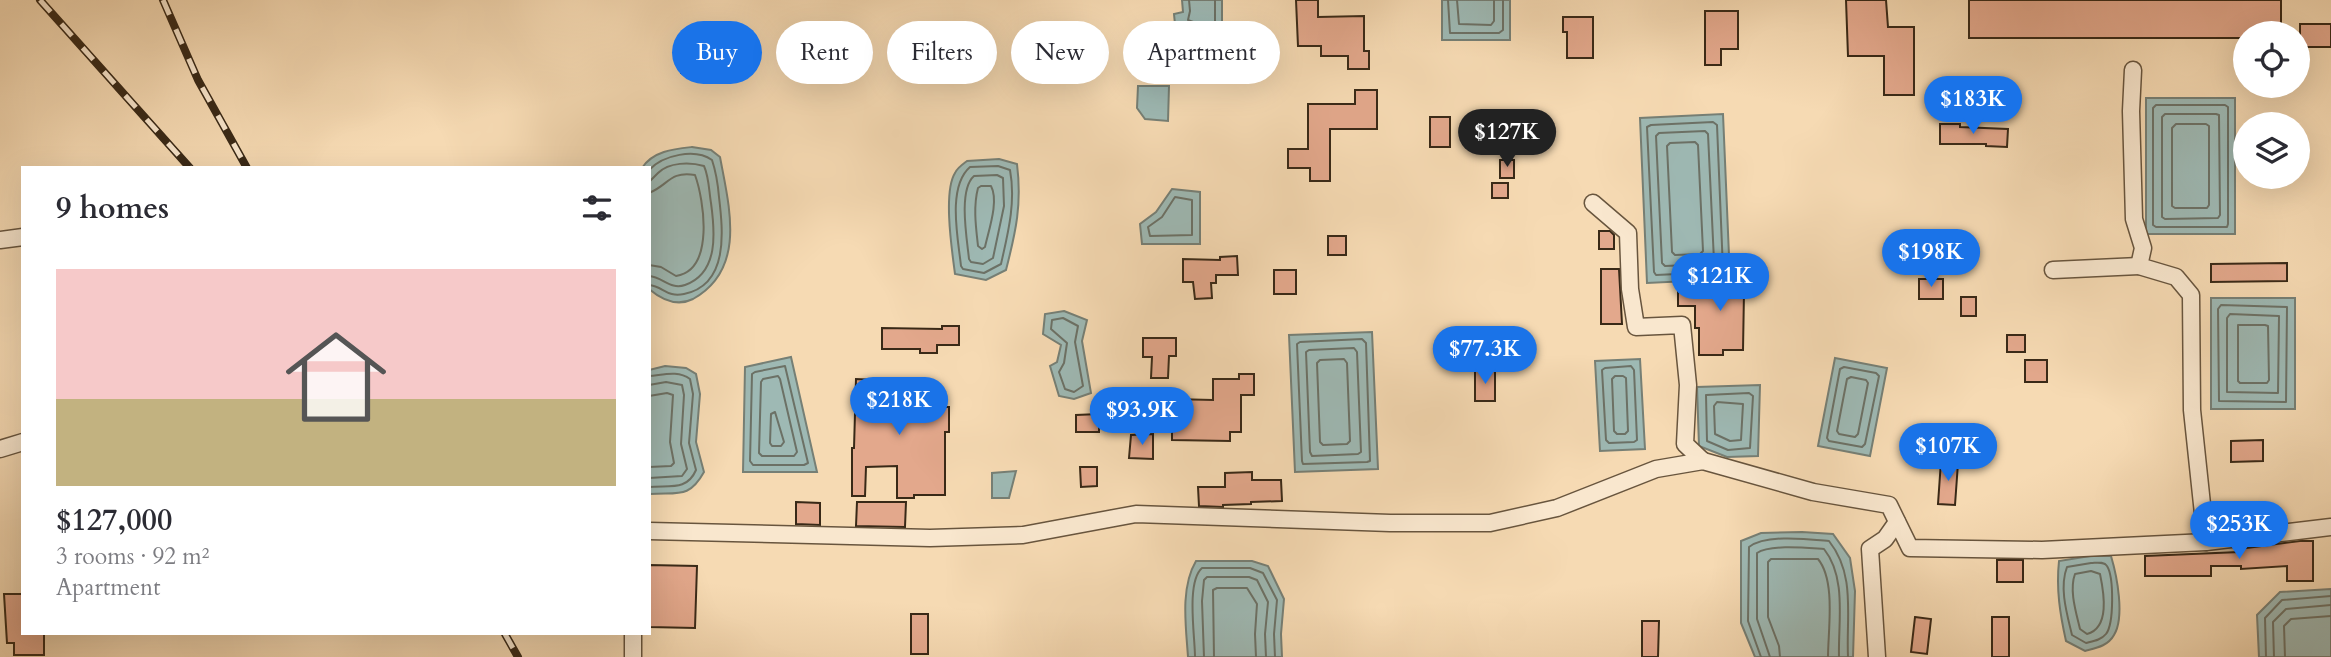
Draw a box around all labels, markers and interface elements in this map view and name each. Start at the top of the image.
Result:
chip: Buy [672,21,762,84]
chip: Rent [776,21,873,84]
chip: Filters [887,21,997,84]
chip: New [1011,21,1109,84]
chip: Apartment [1123,21,1280,84]
map controls [2233,21,2310,189]
button: locate [2233,21,2310,98]
pin: $183K [1924,76,2022,136]
text: $183K [1940,83,2006,114]
pin: $127K [1458,110,1556,169]
button: layers [2233,112,2310,189]
text: $127K [1474,116,1540,147]
text: 9 homes [56,188,169,229]
icon: filters [578,189,616,227]
pin: $198K [1882,230,1980,289]
text: $198K [1898,236,1964,267]
pin: $121K [1671,254,1769,313]
text: $121K [1687,260,1753,291]
icon: home [273,314,399,440]
pin: $77.3K [1428,326,1542,386]
text: $77.3K [1449,333,1521,364]
pin: $218K [850,378,948,437]
text: $218K [866,384,932,415]
pin: $93.9K [1085,388,1199,447]
text: $93.9K [1106,394,1178,425]
pin: $107K [1899,424,1997,483]
text: $107K [1915,430,1981,461]
text: $127,000 [56,500,172,541]
pin: $253K [2190,502,2288,561]
text: $253K [2206,508,2272,539]
text: 3 rooms · 92 m² [56,541,209,572]
text: Apartment [56,572,160,603]

